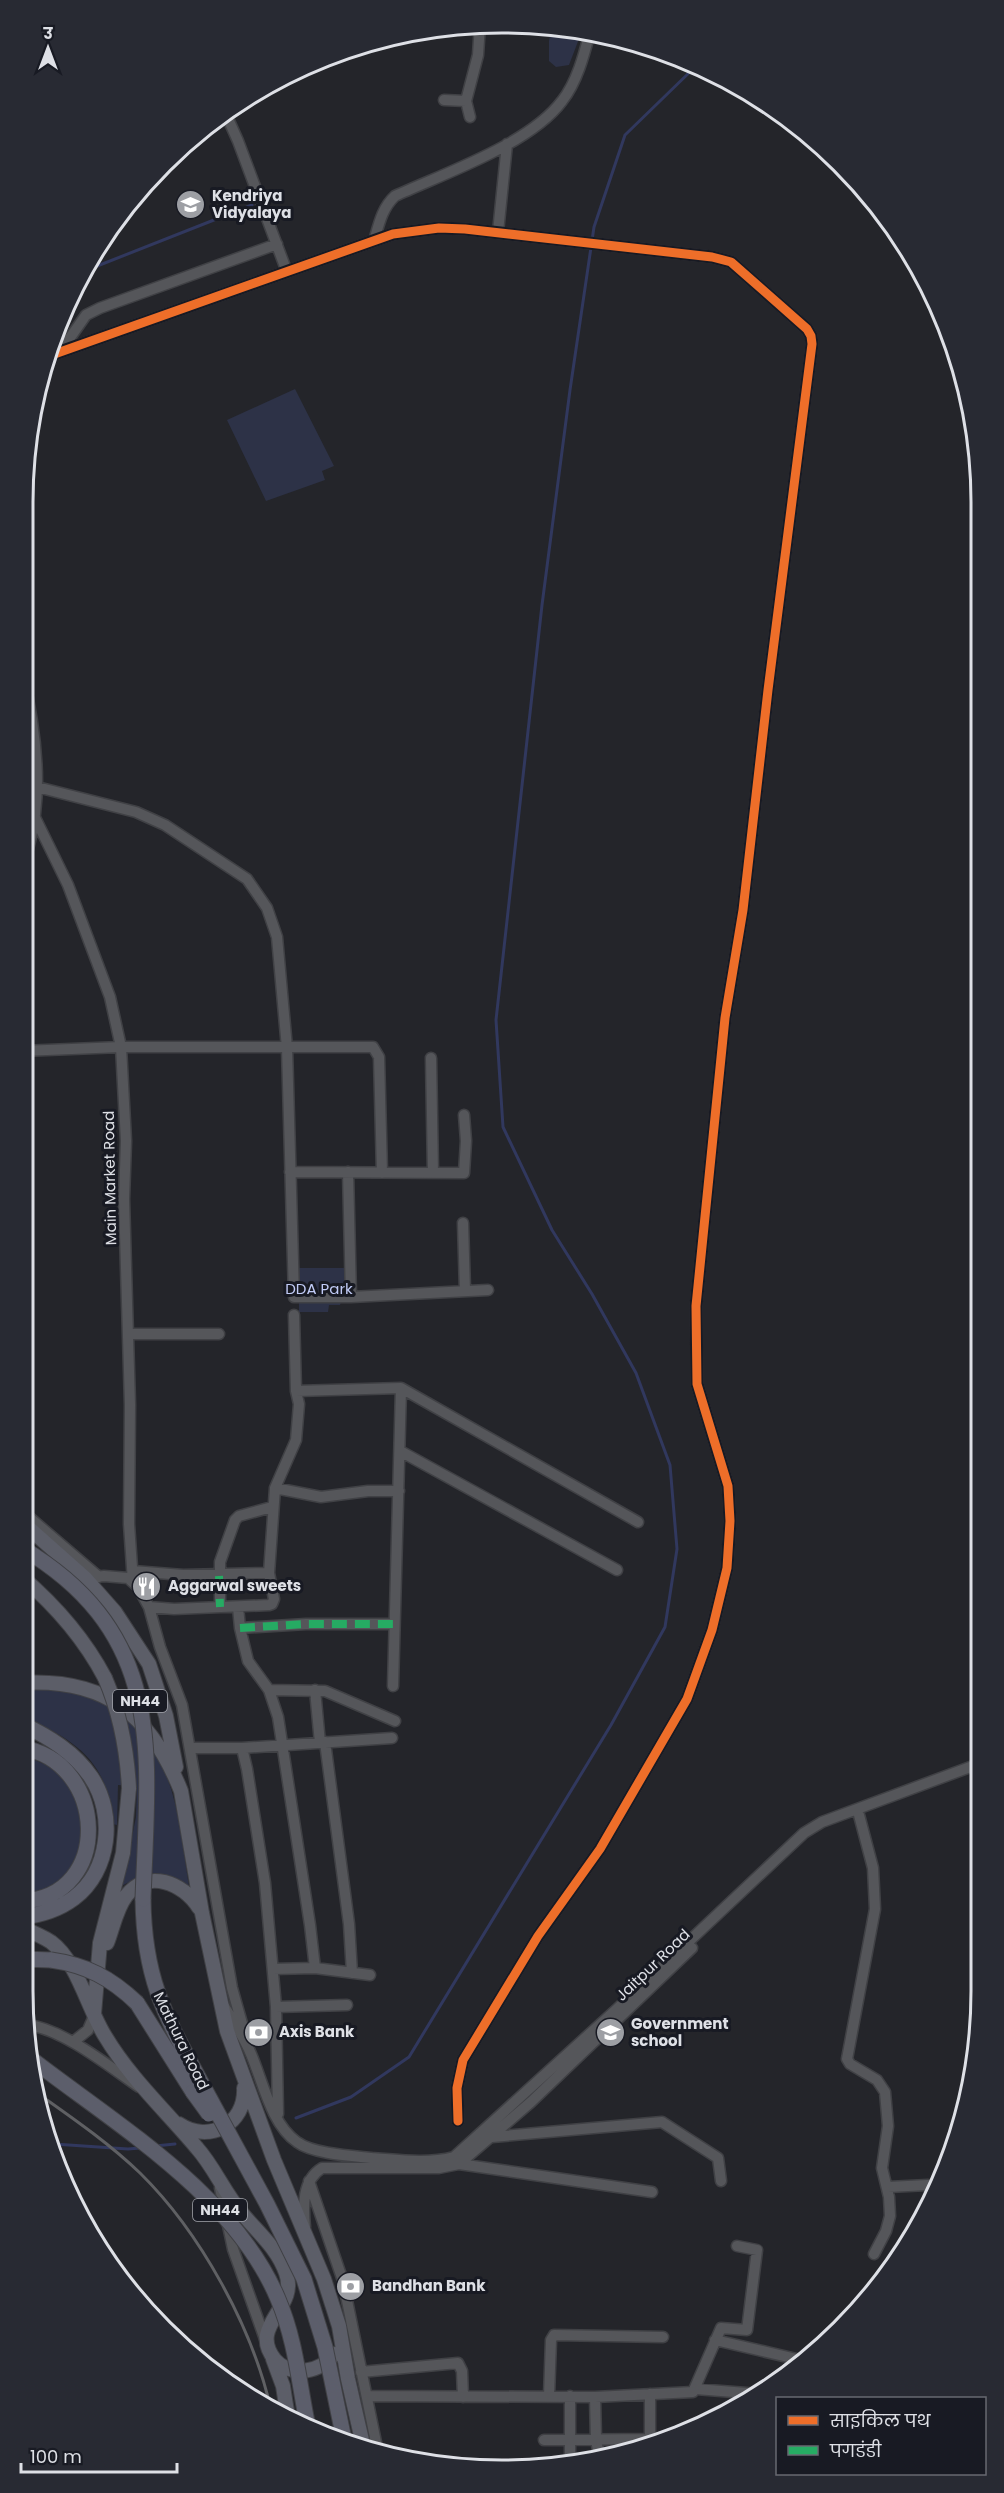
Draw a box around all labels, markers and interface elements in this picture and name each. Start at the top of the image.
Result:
north arrow [18,18,78,78]
text: उ [42,22,53,45]
place label: Kendriya Vidyalaya [212,185,292,223]
school or university icon: Kendriya Vidyalaya [175,189,207,221]
street label: Main Market Road [98,1111,121,1245]
park label: DDA Park [285,1278,353,1299]
restaurant icon: Aggarwal sweets [131,1570,163,1602]
place label: Aggarwal sweets [168,1575,301,1596]
road number: NH44 [113,1690,167,1712]
street label: Jaitpur Road [611,1924,694,2005]
street label: Mathura Road [149,1988,214,2093]
place label: Government school [631,2013,728,2051]
bank icon: Axis Bank [242,2016,274,2048]
school or university icon: Government school [594,2017,626,2049]
place label: Axis Bank [279,2021,355,2042]
road number: NH44 [193,2199,247,2221]
bank icon: Bandhan Bank [335,2270,367,2302]
place label: Bandhan Bank [372,2275,486,2296]
legend [776,2397,986,2475]
text: साइकिल पथ [829,2408,932,2433]
scale bar [21,2436,177,2474]
text: पगडंडी [829,2438,882,2463]
text: 100 m [30,2444,82,2469]

